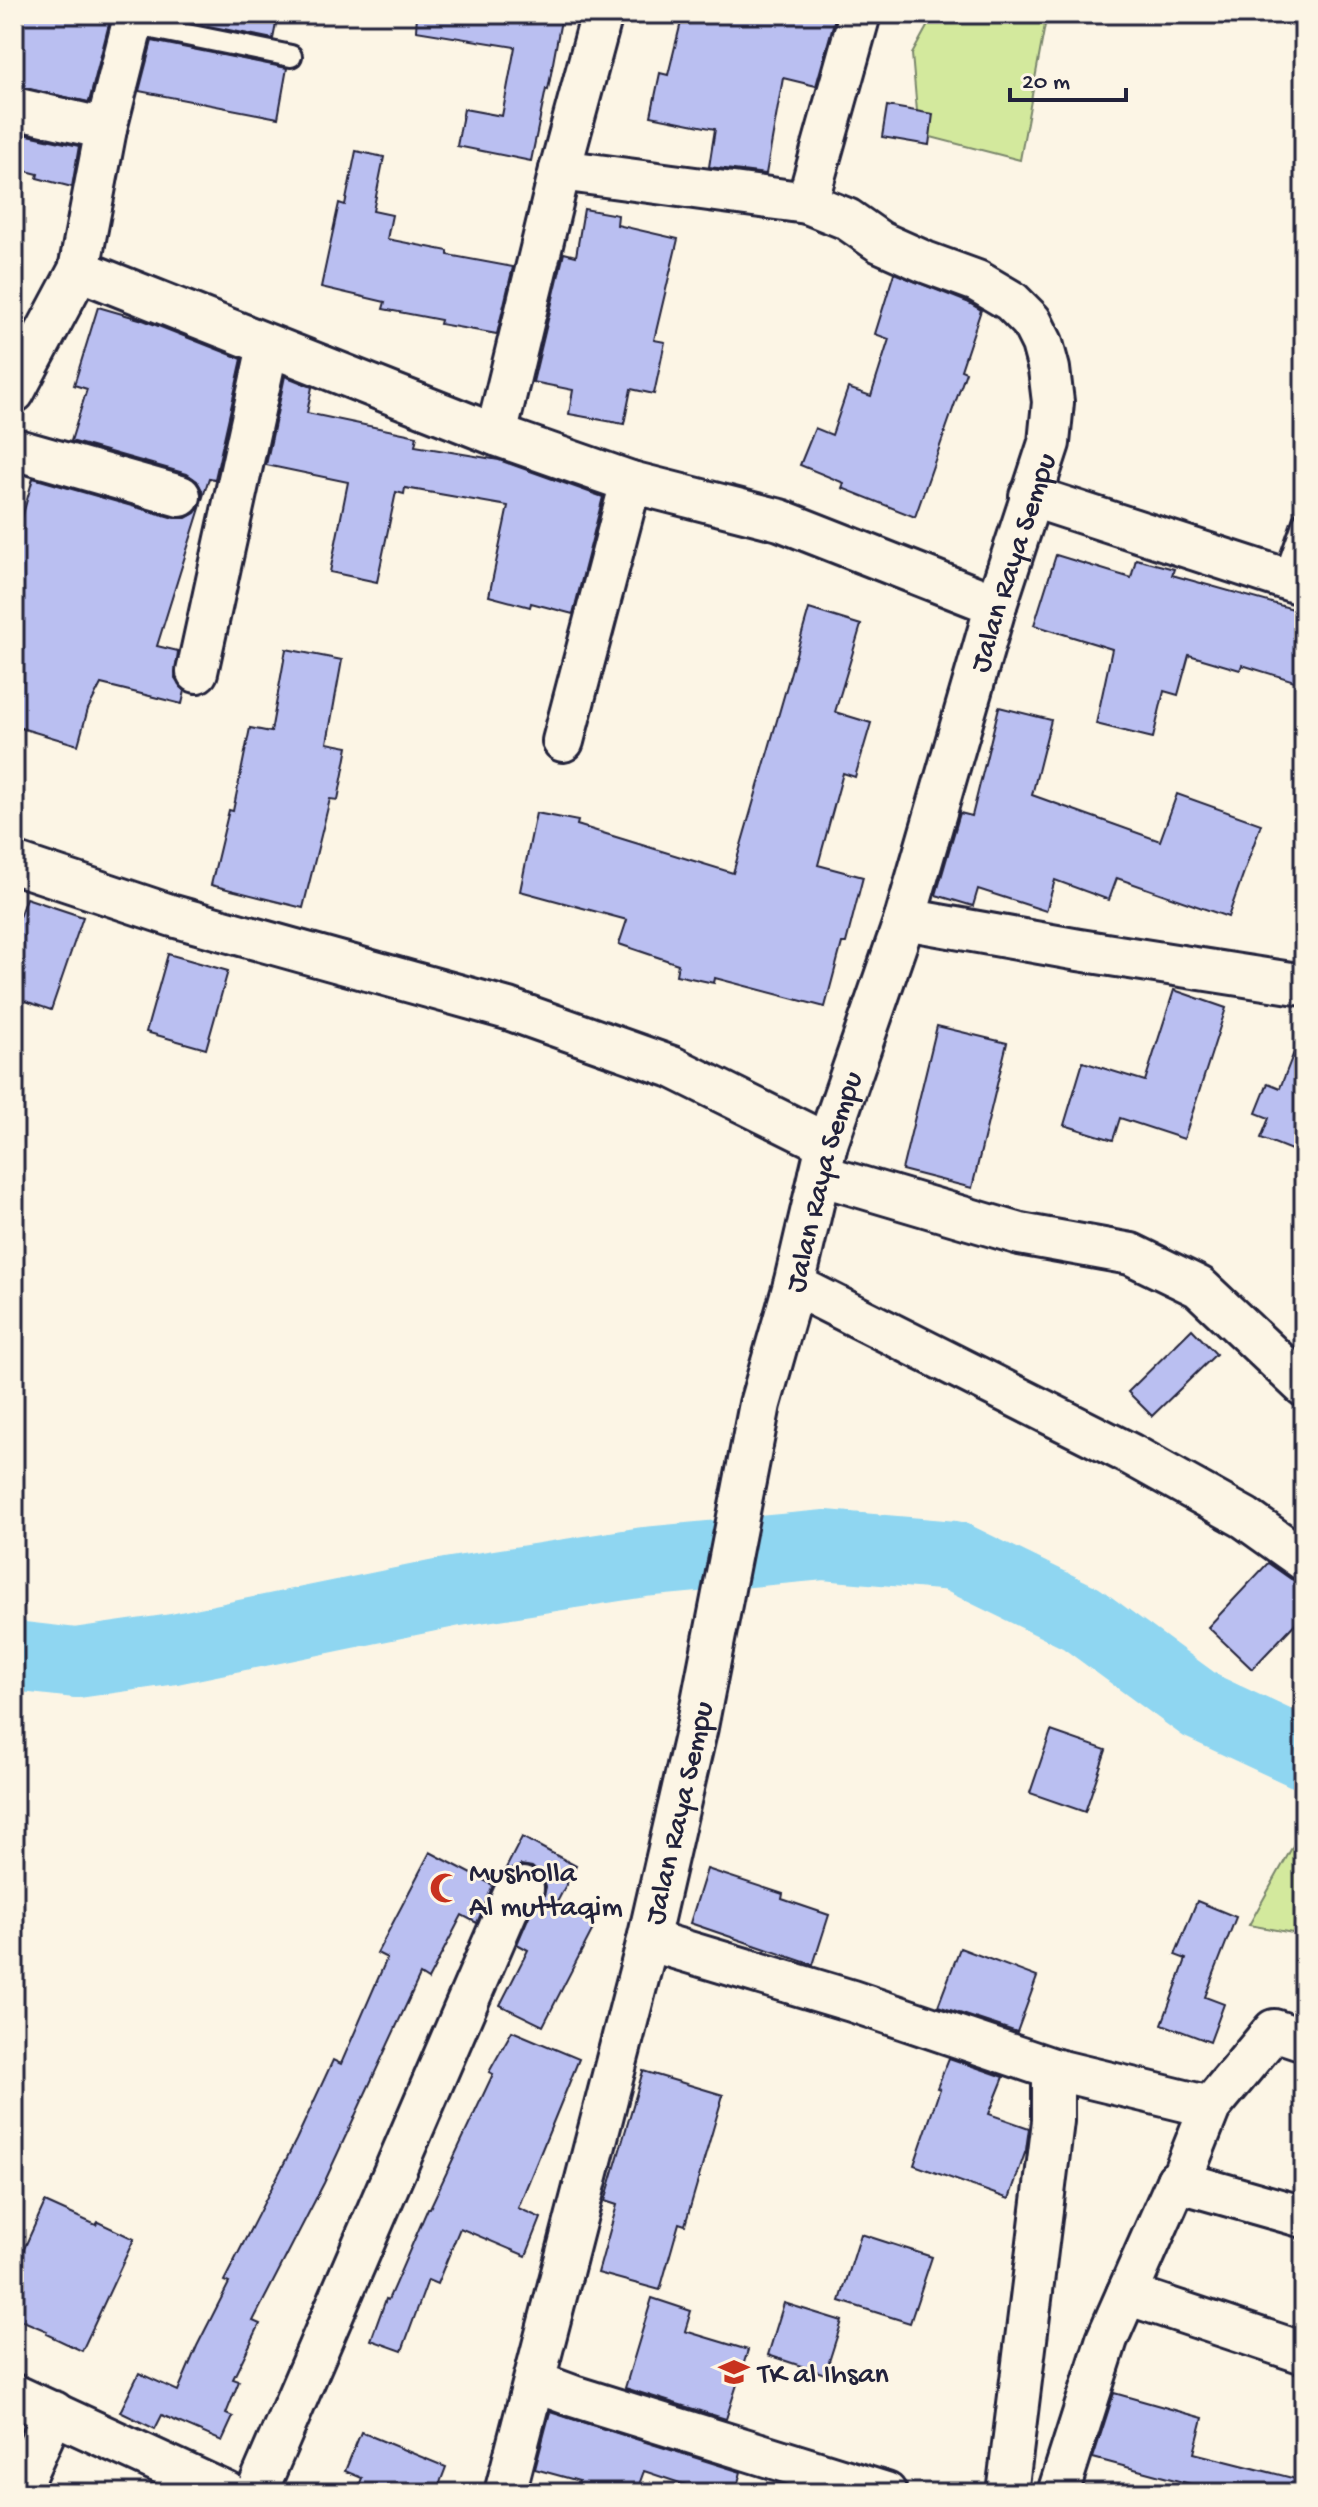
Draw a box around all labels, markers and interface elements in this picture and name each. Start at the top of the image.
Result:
scale bar [1010,52,1126,102]
text: 20 m [1022,69,1070,98]
street label: Jalan Raya Sempu [965,449,1066,677]
street label: Jalan Raya Sempu [780,1068,873,1296]
street label: Jalan Raya Sempu [639,1699,724,1928]
place label: Musholla Al muttaqim [469,1858,623,1927]
mosque icon: Musholla Al muttaqim [428,1871,462,1905]
school or university icon: TK al Ihsan [717,2355,751,2389]
place label: TK al Ihsan [756,2359,889,2394]

